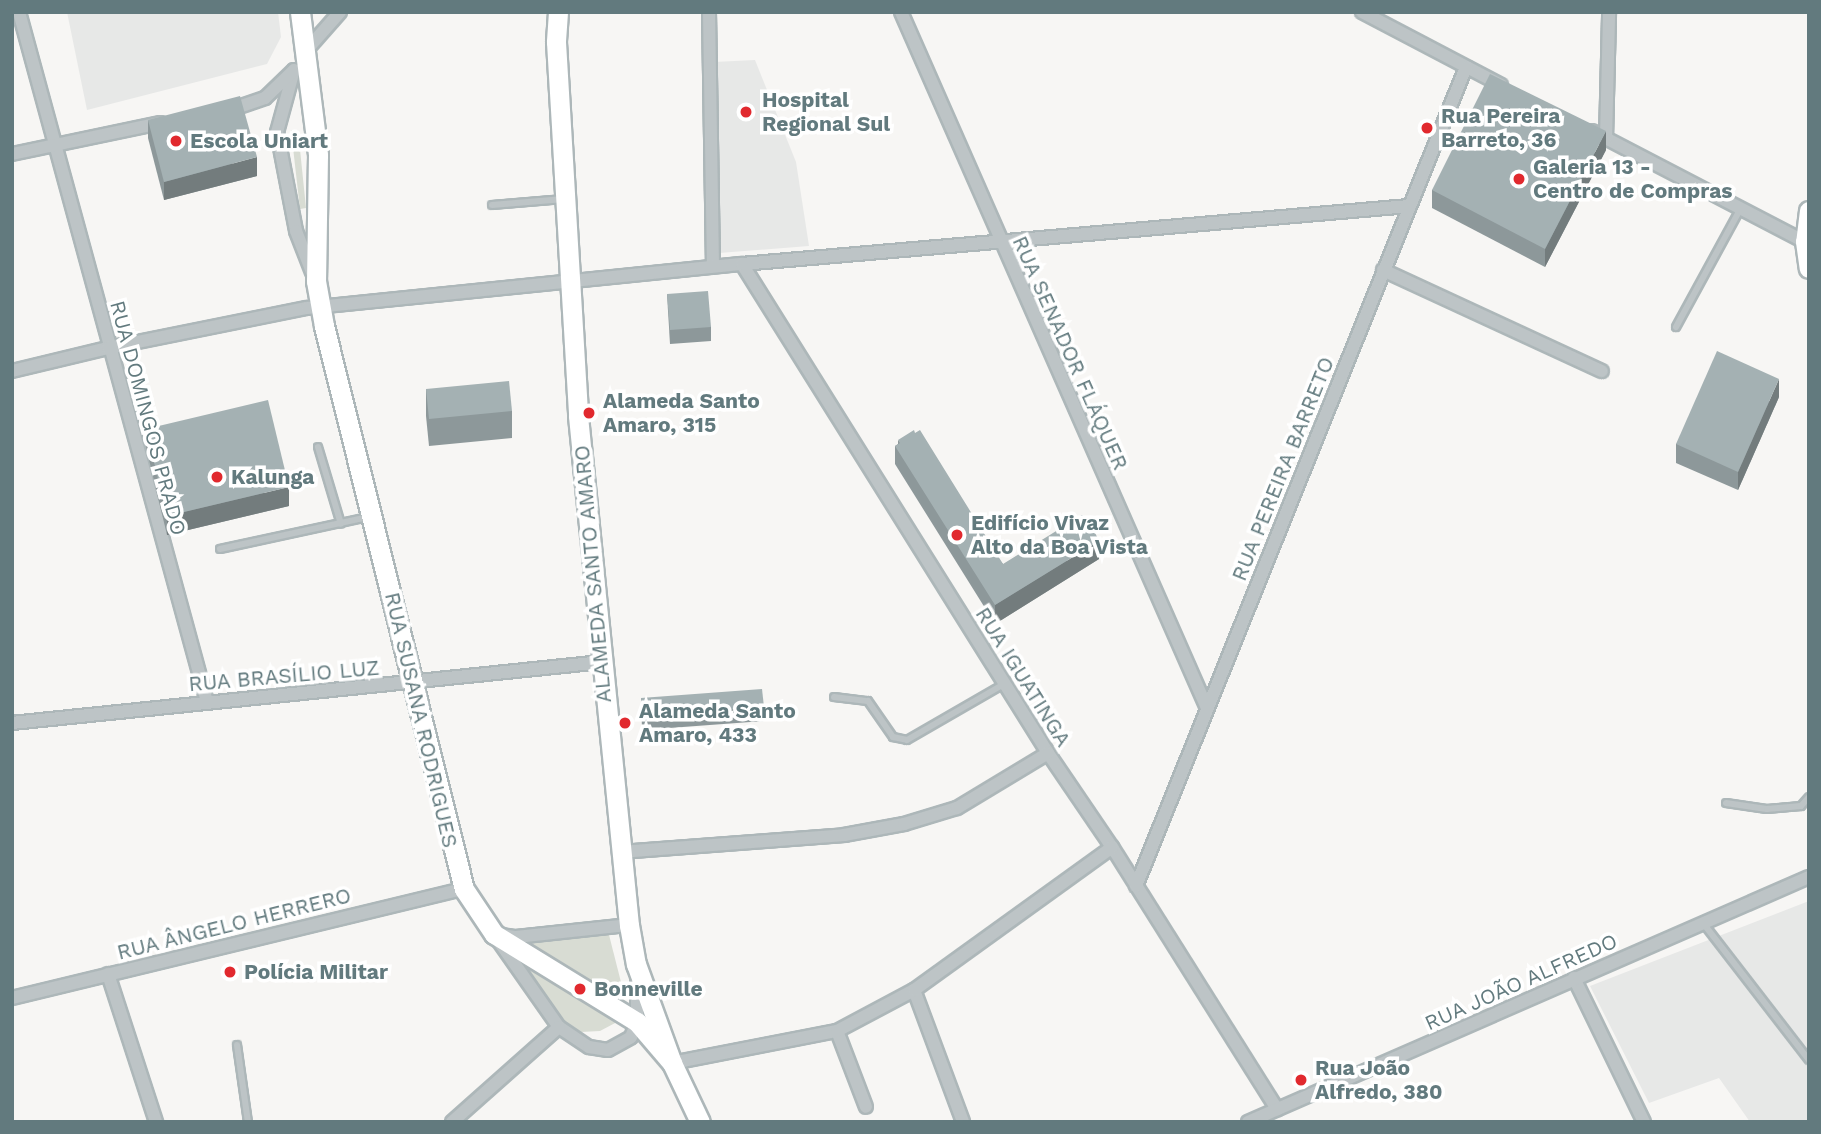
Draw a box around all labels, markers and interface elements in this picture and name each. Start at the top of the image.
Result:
place label: Hospital Regional Sul [762,87,890,137]
marker: Hospital Regional Sul [736,102,756,122]
place label: Rua Pereira Barreto, 36 [1441,103,1561,153]
marker: Rua Pereira Barreto, 36 [1419,120,1435,136]
place label: Escola Uniart [190,128,328,154]
marker: Escola Uniart [168,133,184,149]
place label: Galeria 13 - Centro de Compras [1533,154,1732,204]
marker: Galeria 13 - Centro de Compras [1511,171,1527,187]
street label: RUA SENADOR FLÁQUER [1007,232,1133,474]
street label: RUA DOMINGOS PRADO [104,297,192,539]
street label: RUA PEREIRA BARRETO [1226,353,1340,585]
place label: Alameda Santo Amaro, 315 [603,388,760,438]
marker: Alameda Santo Amaro, 315 [581,405,597,421]
street label: ALAMEDA SANTO AMARO [569,443,617,705]
place label: Kalunga [231,464,314,490]
marker: Kalunga [209,469,225,485]
place label: Edifício Vivaz Alto da Boa Vista [971,510,1149,560]
marker: Edifício Vivaz Alto da Boa Vista [949,527,965,543]
street label: RUA SUSANA RODRIGUES [379,589,463,851]
street label: RUA IGUATINGA [970,602,1076,752]
street label: RUA BRASÍLIO LUZ [187,655,381,697]
place label: Alameda Santo Amaro, 433 [639,698,796,748]
marker: Alameda Santo Amaro, 433 [617,715,633,731]
street label: RUA ÂNGELO HERRERO [114,883,354,965]
street label: RUA JOÃO ALFREDO [1420,928,1622,1036]
place label: Polícia Militar [244,959,388,985]
marker: Polícia Militar [222,964,238,980]
place label: Bonneville [594,976,703,1002]
marker: Bonneville [572,981,588,997]
place label: Rua João Alfredo, 380 [1315,1055,1443,1105]
marker: Rua João Alfredo, 380 [1293,1072,1309,1088]

